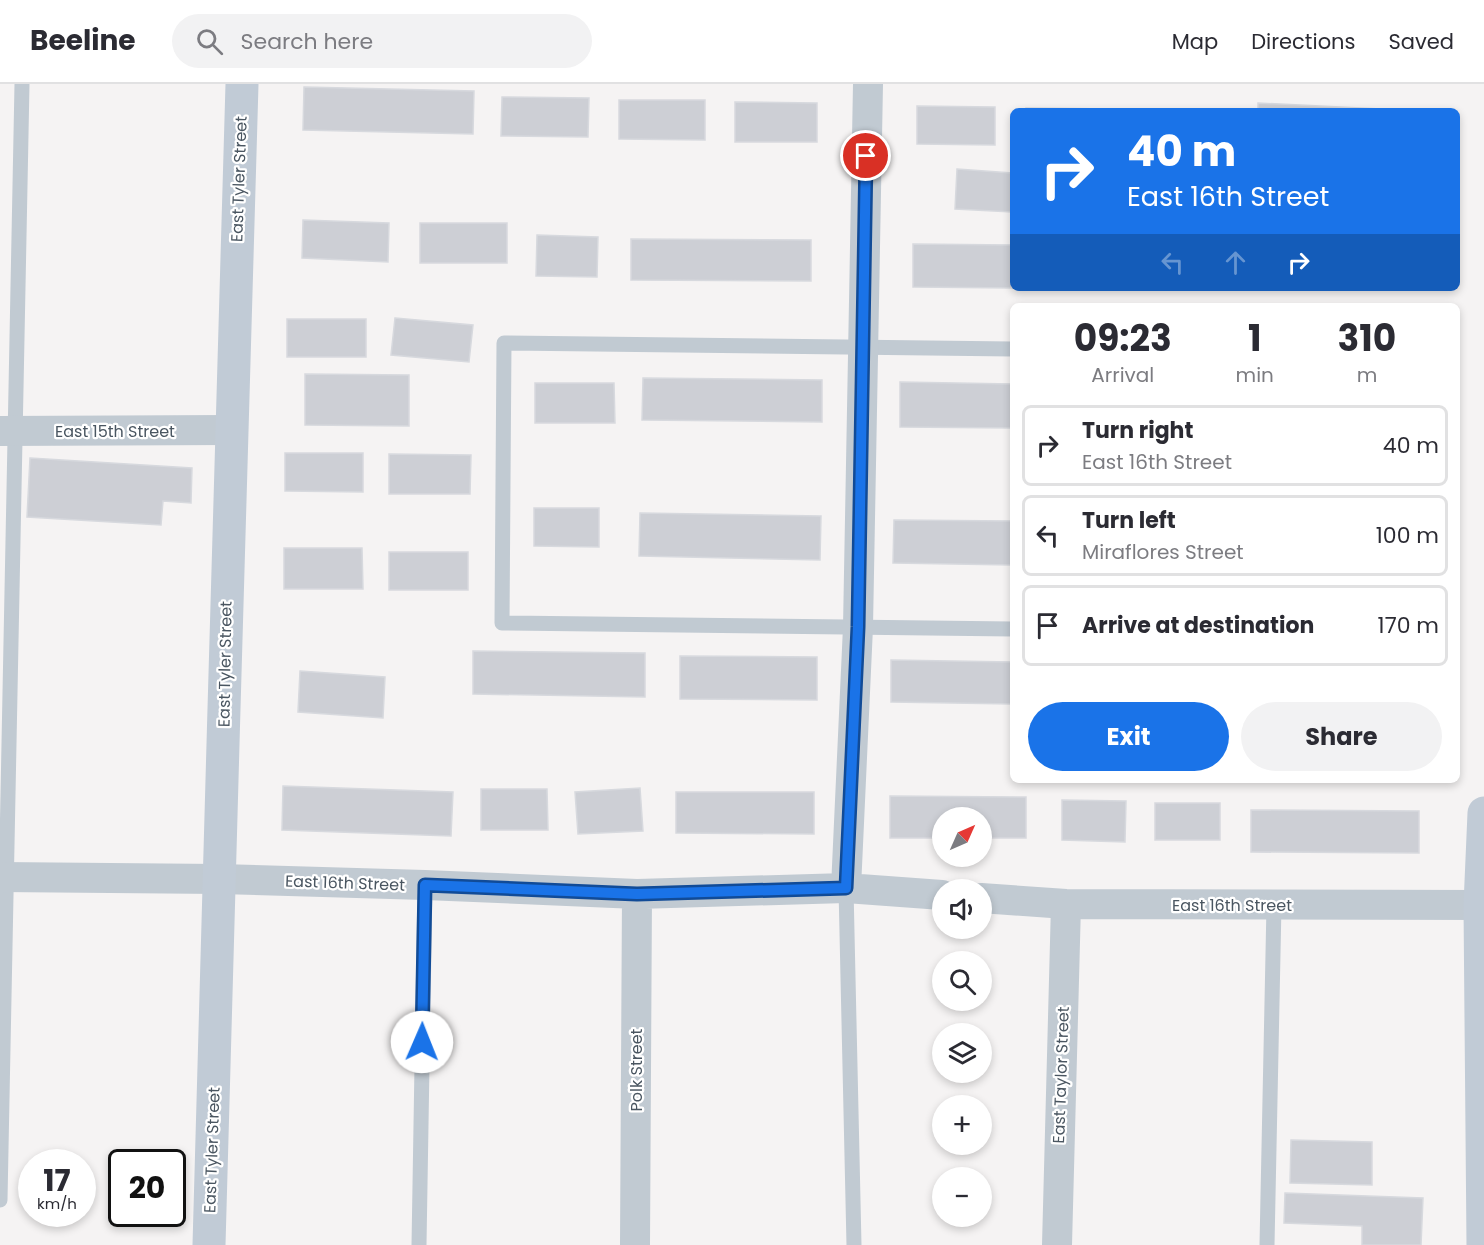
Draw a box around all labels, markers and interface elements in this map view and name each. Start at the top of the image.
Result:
search box [172,14,592,68]
text: Beeline [30,21,136,60]
icon: search [193,25,226,58]
text: Search here [241,26,373,57]
text: Map [1172,27,1218,56]
text: Directions [1251,27,1355,56]
text: Saved [1388,27,1454,56]
street label: East Tyler Street [225,115,253,242]
text: 40 m [1127,122,1236,181]
pin [840,130,891,181]
icon: right [1028,132,1106,210]
icon: arrive [849,139,882,172]
text: East 16th Street [1127,178,1329,215]
icon: left [1156,246,1189,279]
icon: ahead [1219,246,1252,279]
icon: right [1282,246,1315,279]
text: 09:23 [1074,313,1172,364]
text: 1 [1248,313,1261,364]
text: 310 [1338,313,1396,364]
text: Arrival [1091,361,1154,389]
text: min [1236,361,1274,389]
text: m [1357,361,1377,389]
text: Turn right [1082,415,1193,446]
street label: East 15th Street [55,420,175,443]
icon: right [1031,429,1064,462]
text: 40 m [1383,430,1439,461]
text: East 16th Street [1082,448,1232,476]
text: Turn left [1082,505,1176,536]
icon: left [1031,519,1064,552]
text: 100 m [1376,520,1439,551]
text: Miraflores Street [1082,538,1244,566]
street label: East Tyler Street [212,601,238,727]
icon: arrive [1031,609,1064,642]
text: Arrive at destination [1082,610,1314,641]
text: 170 m [1378,610,1439,641]
button: Exit [1028,702,1229,771]
button: Share [1241,702,1442,771]
north arrow [932,807,992,867]
map controls [932,807,992,1227]
street label: East 16th Street [285,869,406,897]
button: sound [932,879,992,939]
street label: East 16th Street [1172,894,1292,917]
button: search [932,951,992,1011]
street label: East Taylor Street [1047,1006,1075,1144]
position arrow [390,1010,454,1074]
button: layers [932,1023,992,1083]
street label: Polk Street [625,1028,648,1111]
street label: East Tyler Street [198,1086,226,1213]
button: + [932,1095,992,1155]
speed limit sign: 20 [108,1149,186,1227]
text: 17 [43,1159,71,1202]
button: − [932,1167,992,1227]
text: km/h [37,1193,77,1214]

